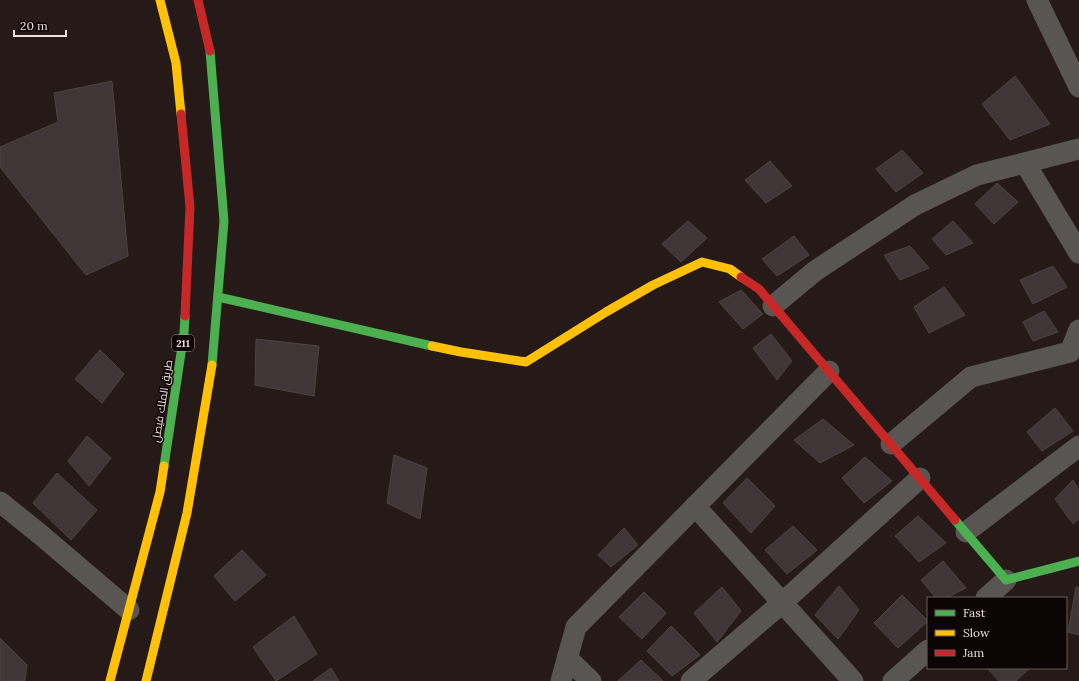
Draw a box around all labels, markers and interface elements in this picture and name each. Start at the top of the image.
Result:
scale bar [14,12,66,38]
text: 20 m [20,18,48,33]
road number: 211 [172,335,194,351]
street label: طريق الملك فيصل [149,359,175,443]
legend [927,597,1067,669]
text: Fast [963,605,986,620]
text: Slow [963,625,990,640]
text: Jam [962,645,984,660]

